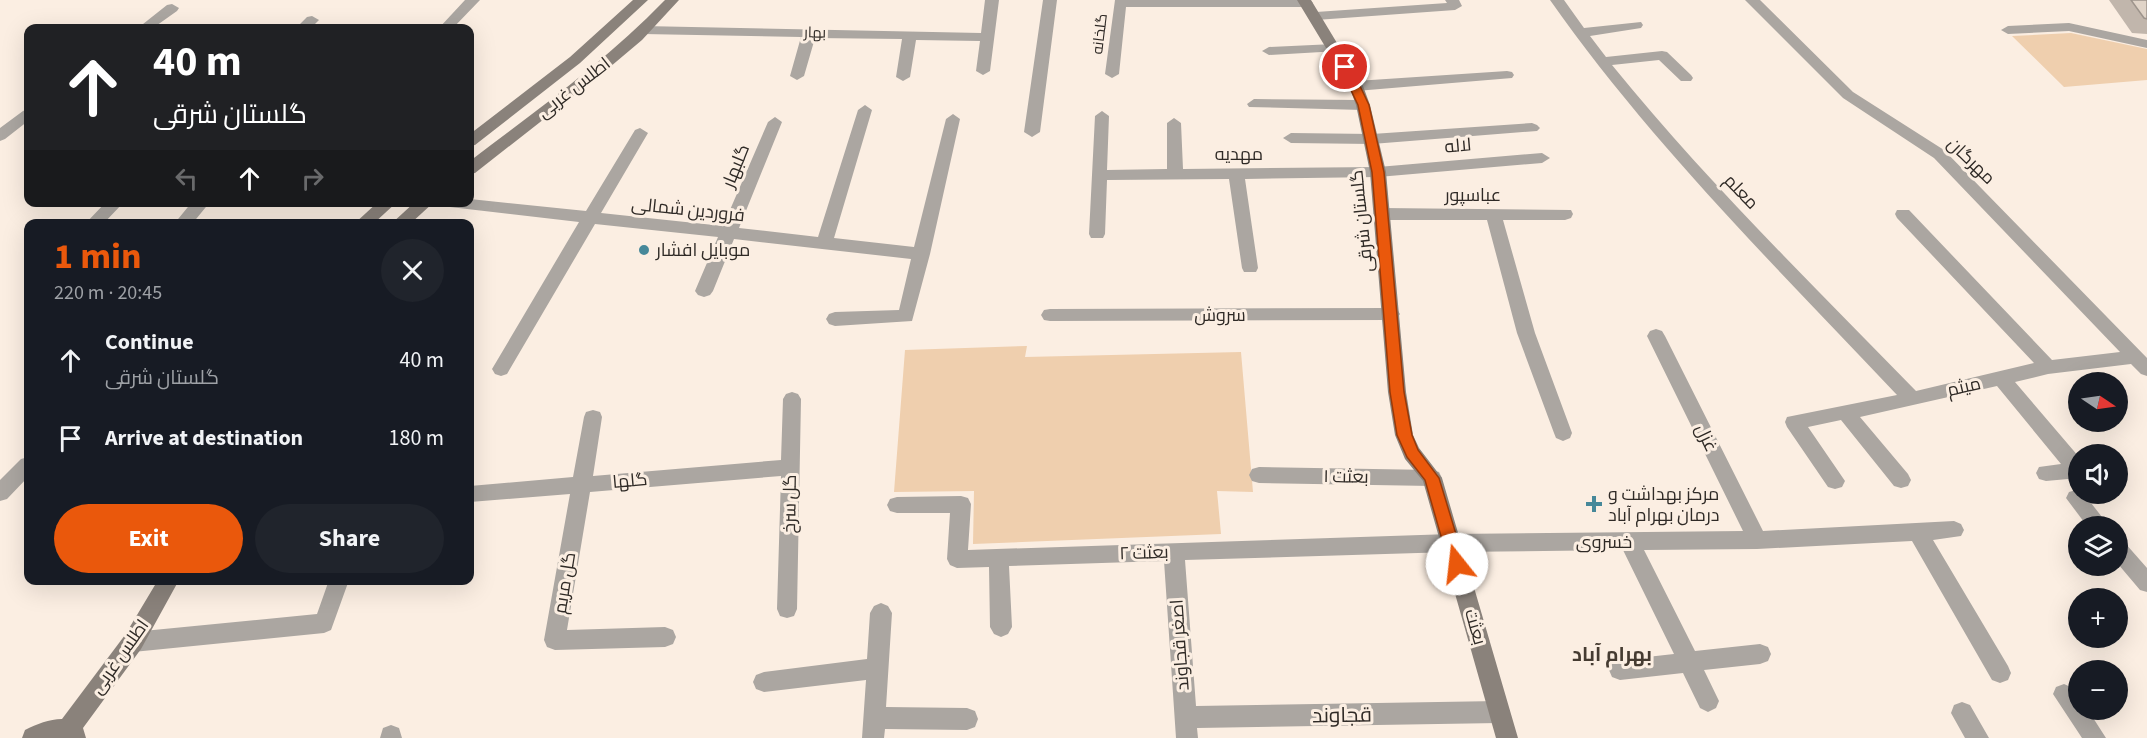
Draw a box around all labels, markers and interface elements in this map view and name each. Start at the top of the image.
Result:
street label: گلخانه [1087,12,1113,56]
street label: بهار [803,22,826,44]
text: 40 m [153,32,242,92]
pin [1319,41,1370,92]
icon: ahead [54,48,132,126]
icon: arrive [1328,50,1361,83]
street label: اطلس غربی [532,52,616,124]
text: گلستان شرقی [153,95,307,134]
street label: لاله [1443,132,1473,160]
street label: مهرگان [1941,132,2001,190]
street label: گلبهار [716,140,756,192]
street label: مهدیه [1215,142,1263,167]
icon: left [170,162,203,195]
icon: ahead [233,162,266,195]
icon: right [296,162,329,195]
street label: گلستان شرقی [1344,169,1380,273]
street label: معلم [1718,169,1764,215]
street label: عباسپور [1444,183,1501,208]
street label: فروردین شمالی [630,192,746,228]
text: 1 min [54,231,142,282]
place label: موبایل افشار [655,238,750,263]
button: close [381,239,444,302]
marker: موبایل افشار [637,243,651,257]
text: 220 m · 20:45 [54,279,162,307]
street label: سروش [1194,303,1246,328]
text: Continue [105,326,194,358]
icon: ahead [54,344,87,377]
text: 40 m [399,344,444,376]
text: گلستان شرقی [105,364,219,392]
street label: میثم [1945,371,1983,403]
north arrow [2068,372,2128,432]
map controls [2068,372,2128,720]
street label: غزل [1689,420,1723,456]
icon: arrive [54,422,87,455]
text: Arrive at destination [105,422,303,454]
text: 180 m [389,422,444,454]
button: sound [2068,444,2128,504]
street label: بعثت ۱ [1323,464,1369,490]
street label: گلها [612,467,648,495]
street label: گل سرخ [777,474,803,534]
place label: مرکز بهداشت و درمان بهرام آباد [1608,482,1719,528]
marker: مرکز بهداشت و درمان بهرام آباد [1585,495,1603,513]
button: Exit [54,504,243,573]
button: Share [255,504,444,573]
button: layers [2068,516,2128,576]
street label: خسروی [1576,530,1632,555]
position arrow [1425,532,1489,596]
street label: بعثت ۲ [1119,540,1169,566]
street label: گل مریم [548,550,582,616]
button: + [2068,588,2128,648]
street label: اصغر قجاوند [1164,599,1196,691]
street label: بعثت [1458,606,1492,648]
street label: اطلس غربی [85,614,155,700]
district label: بهرام آباد [1572,641,1652,669]
button: − [2068,660,2128,720]
street label: قجاوند [1312,699,1372,731]

